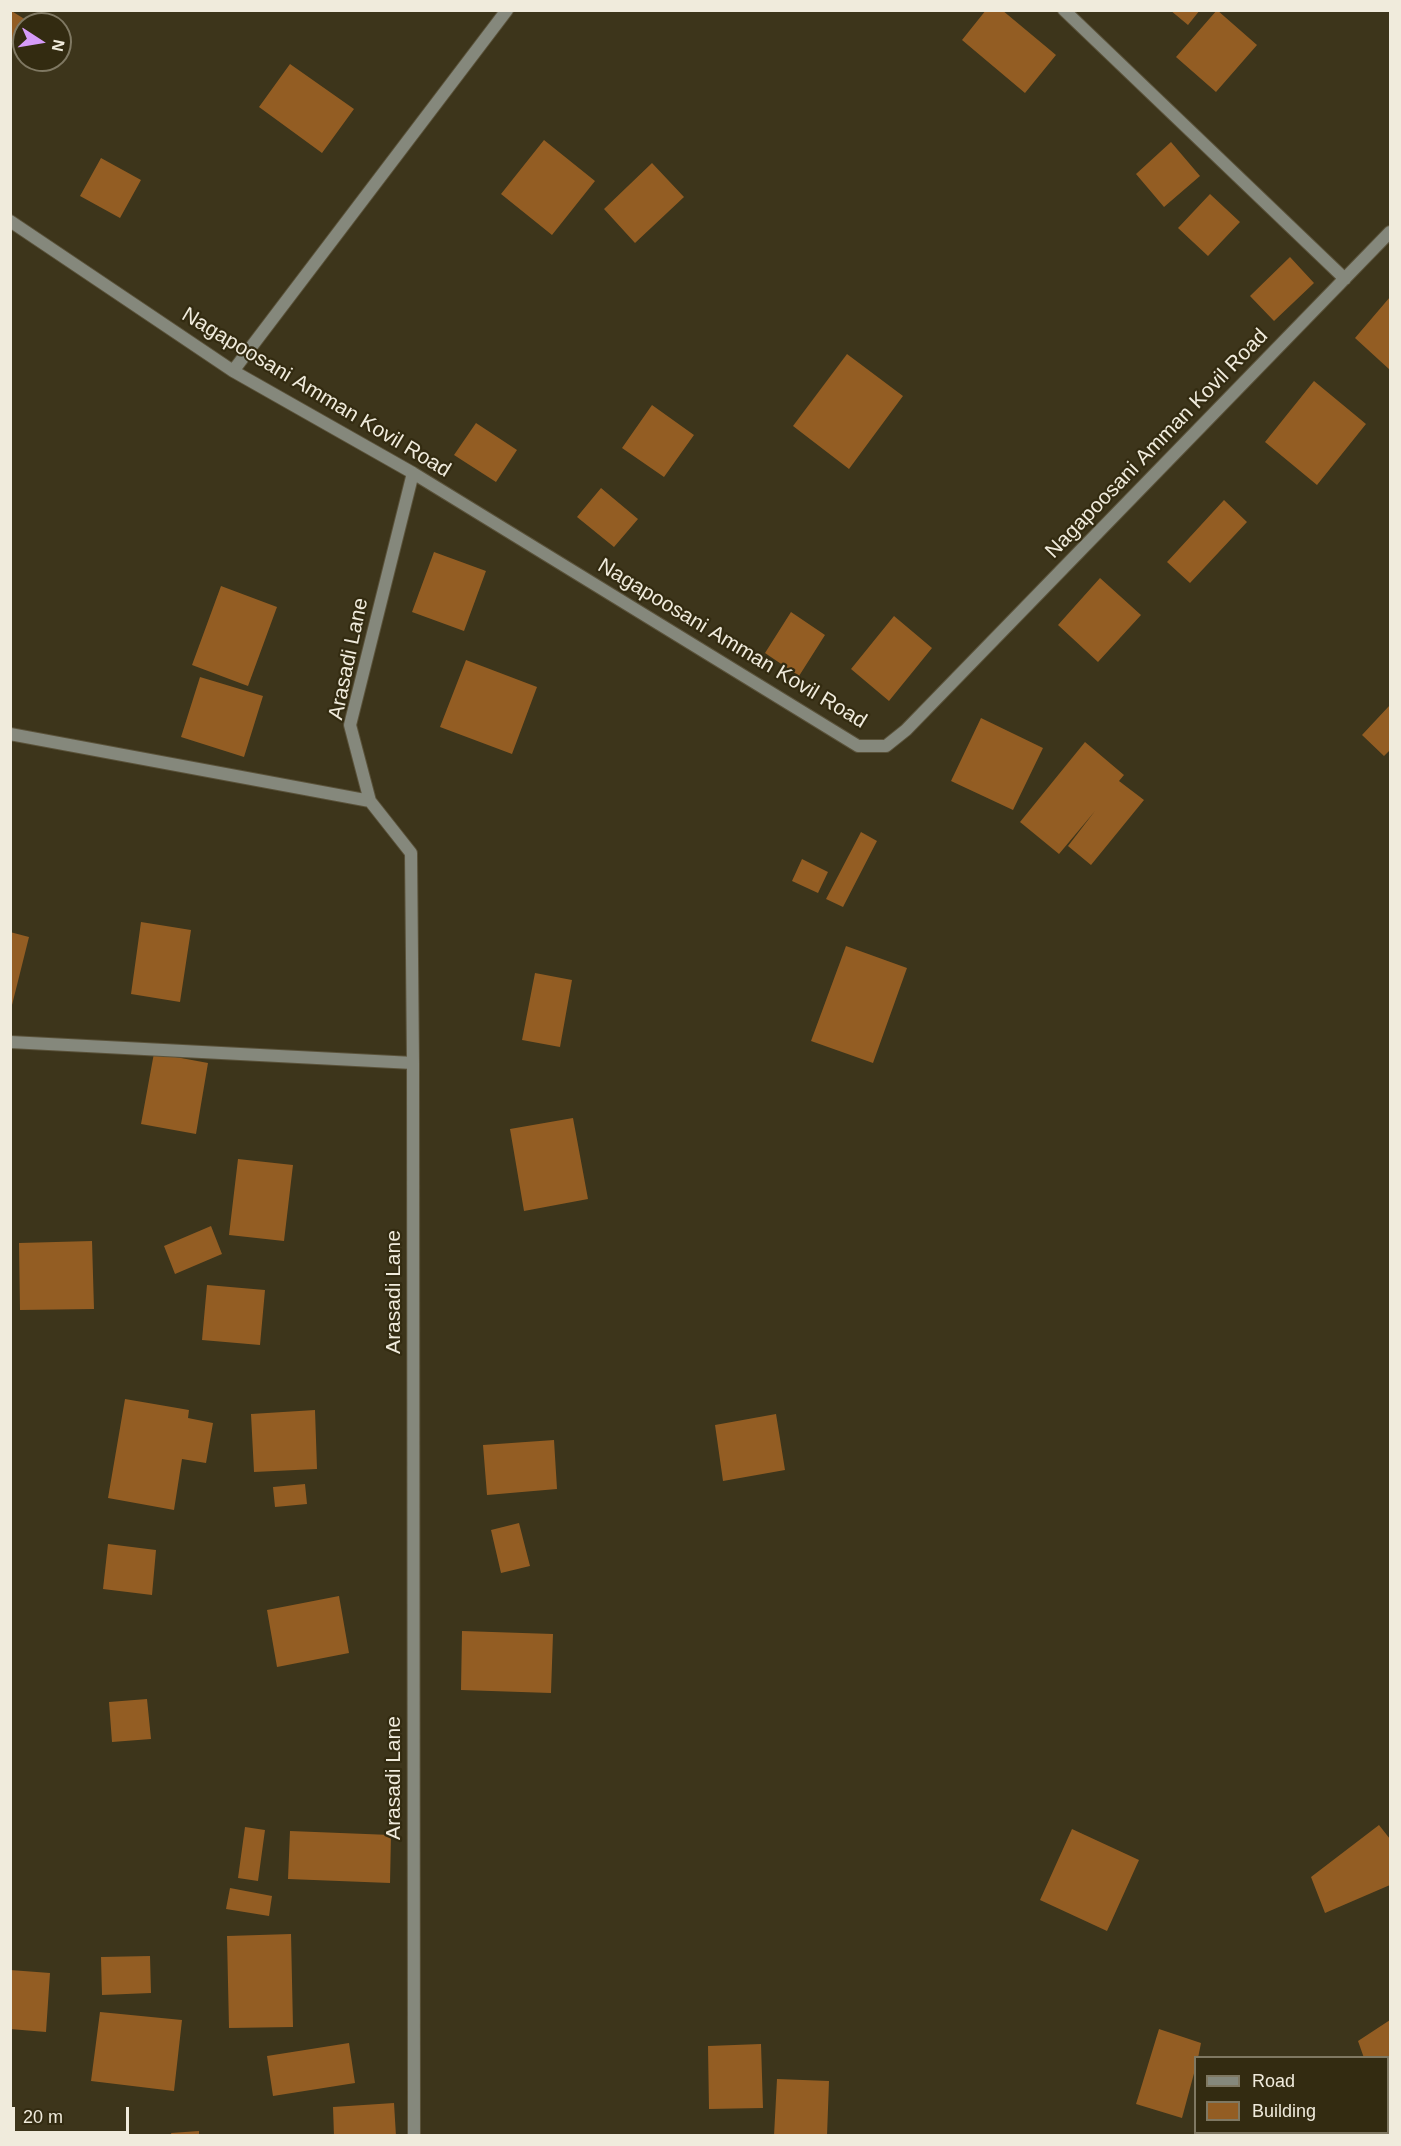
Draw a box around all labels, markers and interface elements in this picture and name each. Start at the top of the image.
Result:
north arrow [12,12,72,72]
text: N [49,38,68,53]
street label: Nagapoosani Amman Kovil Road [177,303,455,483]
street label: Nagapoosani Amman Kovil Road [1040,324,1274,564]
street label: Nagapoosani Amman Kovil Road [593,554,871,734]
street label: Arasadi Lane [324,596,374,722]
street label: Arasadi Lane [381,1230,407,1354]
street label: Arasadi Lane [381,1716,407,1840]
legend [1194,2056,1389,2134]
text: Road [1252,2071,1295,2091]
scale bar [15,2095,132,2133]
text: Building [1252,2101,1316,2121]
text: 20 m [23,2107,63,2127]

